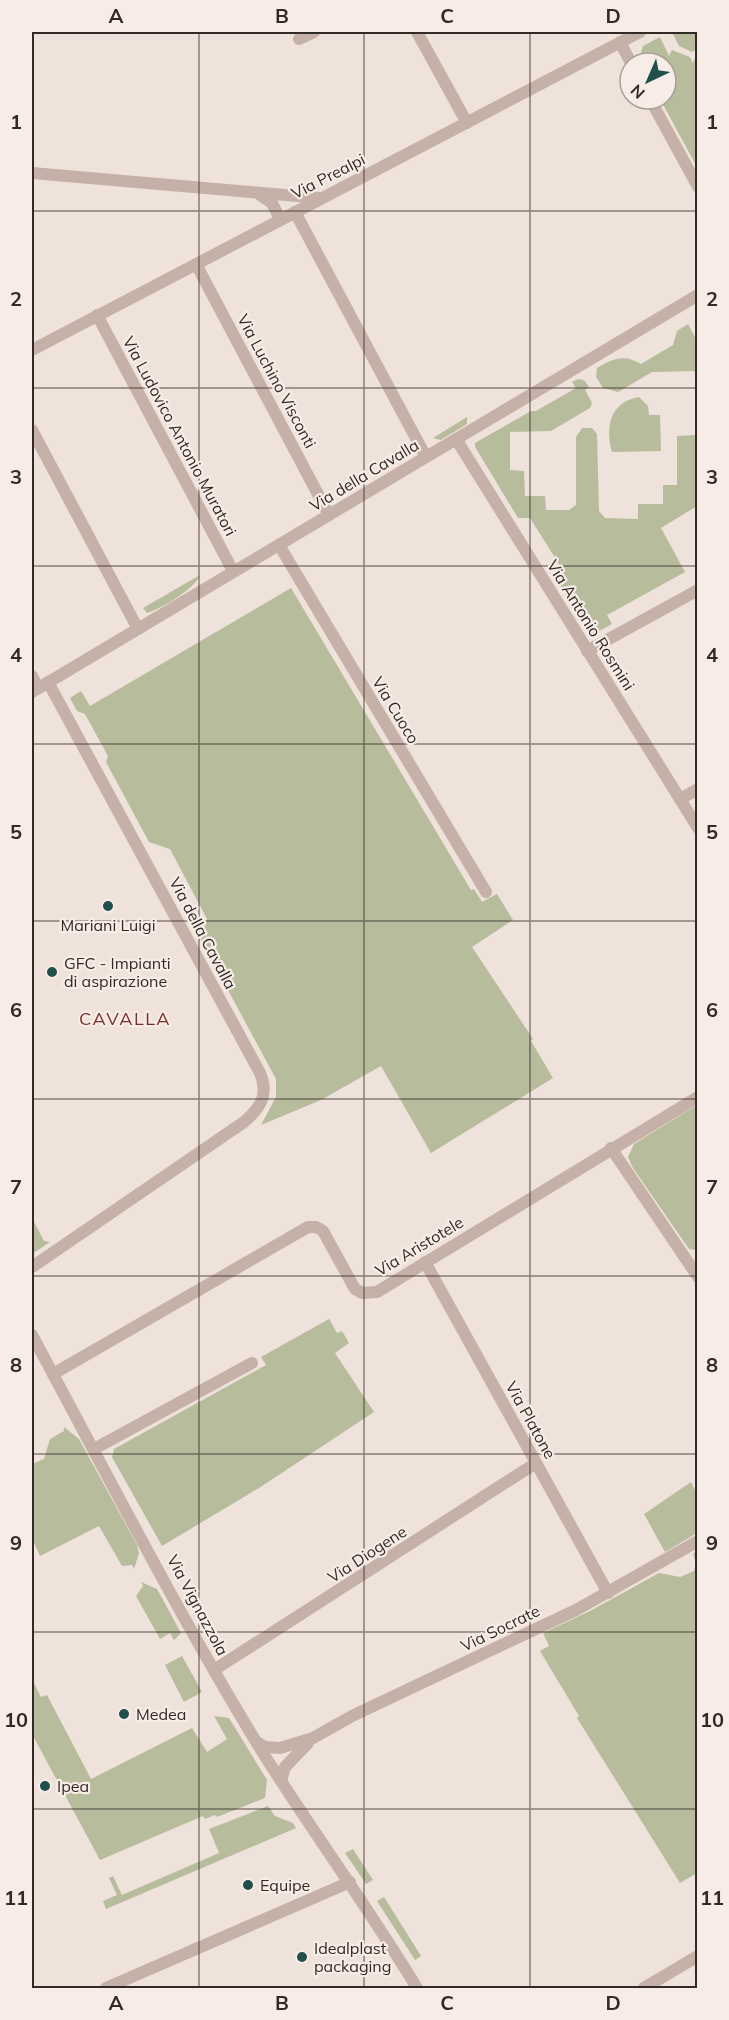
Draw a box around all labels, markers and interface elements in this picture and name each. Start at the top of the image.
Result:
text: A [109,3,124,28]
text: B [275,3,289,28]
text: C [440,3,454,28]
text: D [605,3,621,28]
north arrow [618,51,678,111]
text: N [626,80,649,103]
text: 1 [10,109,22,134]
text: 1 [706,109,718,134]
street label: Via Prealpi [288,149,368,203]
text: 2 [10,286,22,311]
text: 2 [706,286,718,311]
street label: Via Luchino Visconti [233,311,321,451]
street label: Via Ludovico Antonio Muratori [119,333,241,539]
street label: Via della Cavalla [306,435,422,515]
text: 3 [10,464,22,489]
text: 3 [706,464,718,489]
street label: Via Antonio Rosmini [543,556,639,694]
text: 4 [10,642,22,667]
text: 4 [706,642,718,667]
street label: Via Cuoco [368,673,424,747]
text: 5 [10,819,22,844]
text: 5 [706,819,718,844]
street label: Via della Cavalla [165,874,241,992]
marker: Mariani Luigi [101,899,115,913]
place label: Mariani Luigi [61,915,155,935]
place label: GFC - Impianti di aspirazione [64,953,171,991]
marker: GFC - Impianti di aspirazione [45,965,59,979]
text: 6 [10,997,22,1022]
text: 6 [706,997,718,1022]
district label: CAVALLA [79,1007,171,1030]
text: 7 [10,1174,22,1199]
text: 7 [706,1174,718,1199]
street label: Via Aristotele [371,1212,467,1280]
text: 8 [10,1352,22,1377]
text: 8 [706,1352,718,1377]
street label: Via Platone [502,1378,560,1462]
street label: Via Diogene [324,1521,410,1587]
text: 9 [10,1530,22,1555]
text: 9 [706,1530,718,1555]
street label: Via Vignazzola [163,1551,233,1659]
street label: Via Socrate [457,1600,543,1656]
place label: Medea [136,1704,186,1724]
text: 10 [4,1707,28,1732]
marker: Medea [117,1707,131,1721]
text: 10 [700,1707,724,1732]
place label: Ipea [57,1776,89,1796]
marker: Ipea [38,1779,52,1793]
place label: Equipe [260,1875,310,1895]
marker: Equipe [241,1878,255,1892]
text: 11 [4,1885,28,1910]
text: 11 [700,1885,724,1910]
place label: Idealplast packaging [314,1938,391,1976]
marker: Idealplast packaging [295,1950,309,1964]
text: A [109,1990,124,2015]
text: B [275,1990,289,2015]
text: C [440,1990,454,2015]
text: D [605,1990,621,2015]

